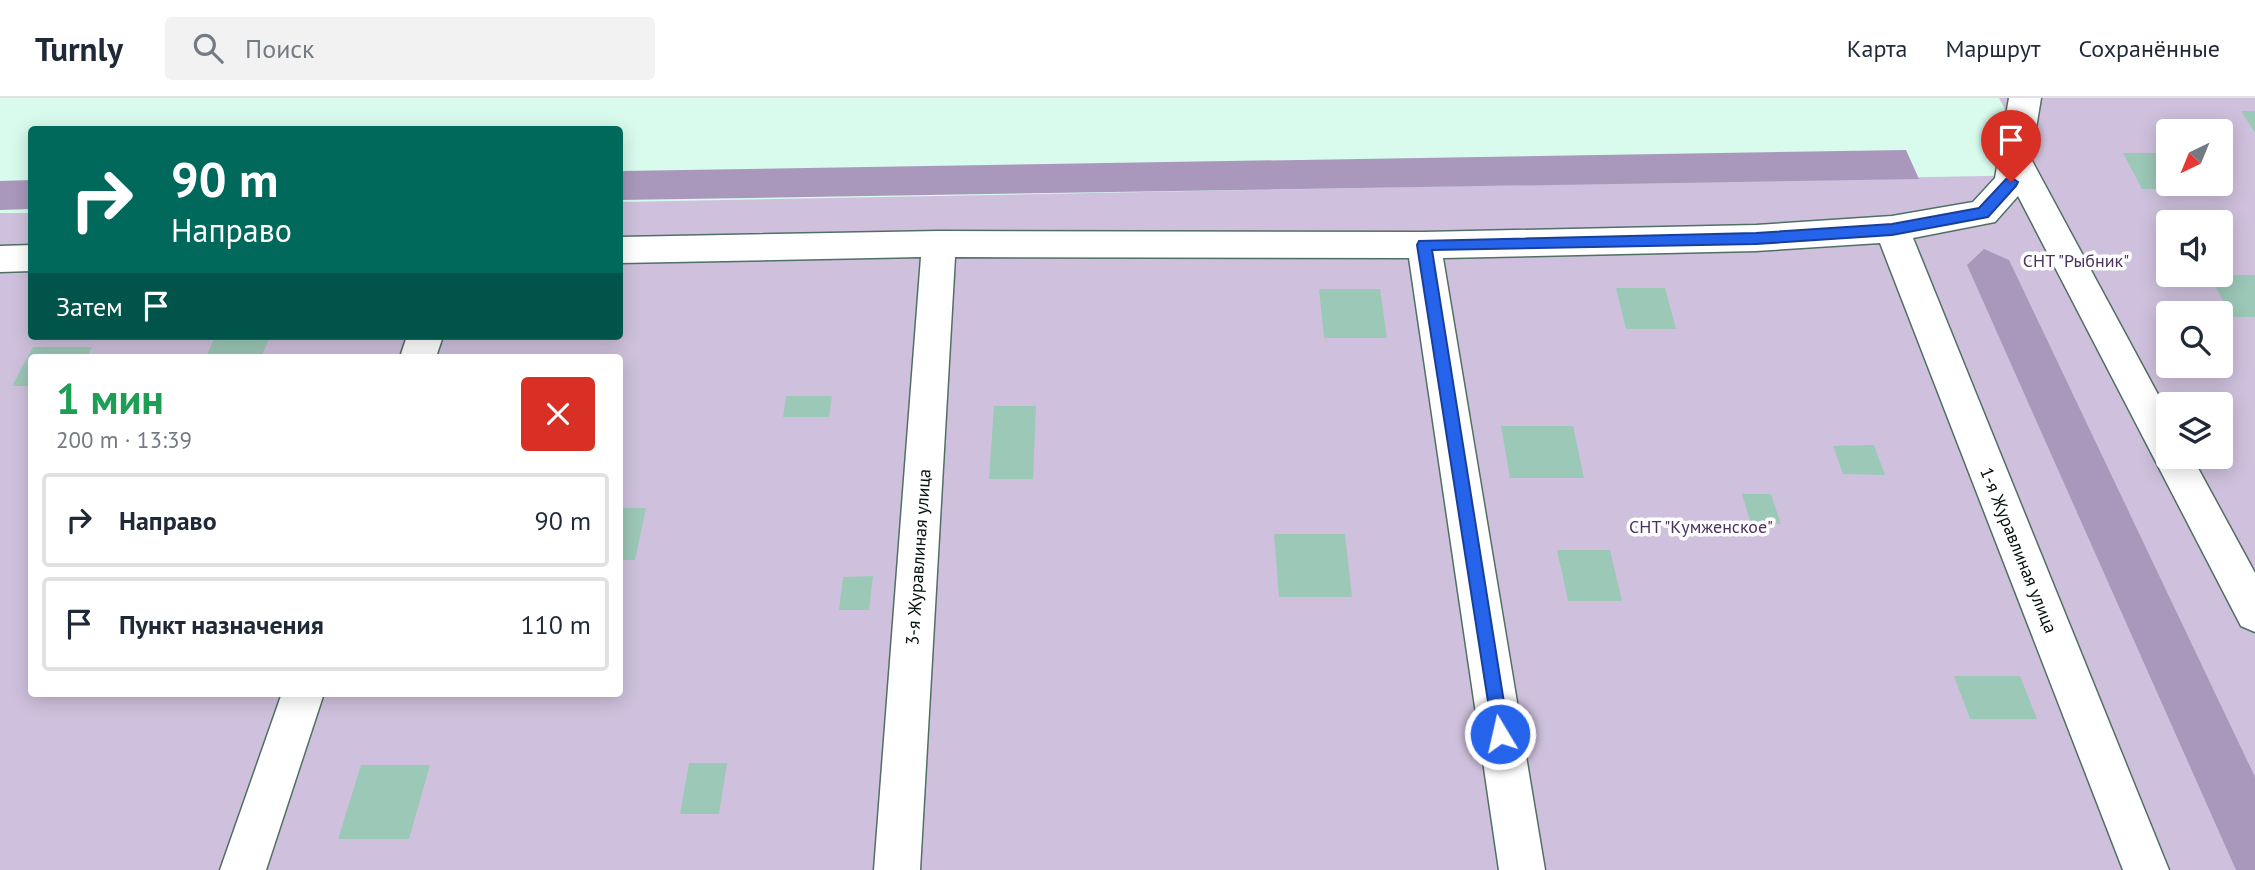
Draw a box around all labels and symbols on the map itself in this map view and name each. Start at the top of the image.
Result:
pin [1981,110,2041,182]
north arrow [2156,119,2233,196]
park label: СНТ "Рыбник" [2023,249,2129,272]
street label: 1-я Журавлиная улица [1975,464,2063,636]
street label: 3-я Журавлиная улица [900,468,936,646]
park label: СНТ "Кумженское" [1629,515,1773,538]
position arrow [1463,697,1537,771]

